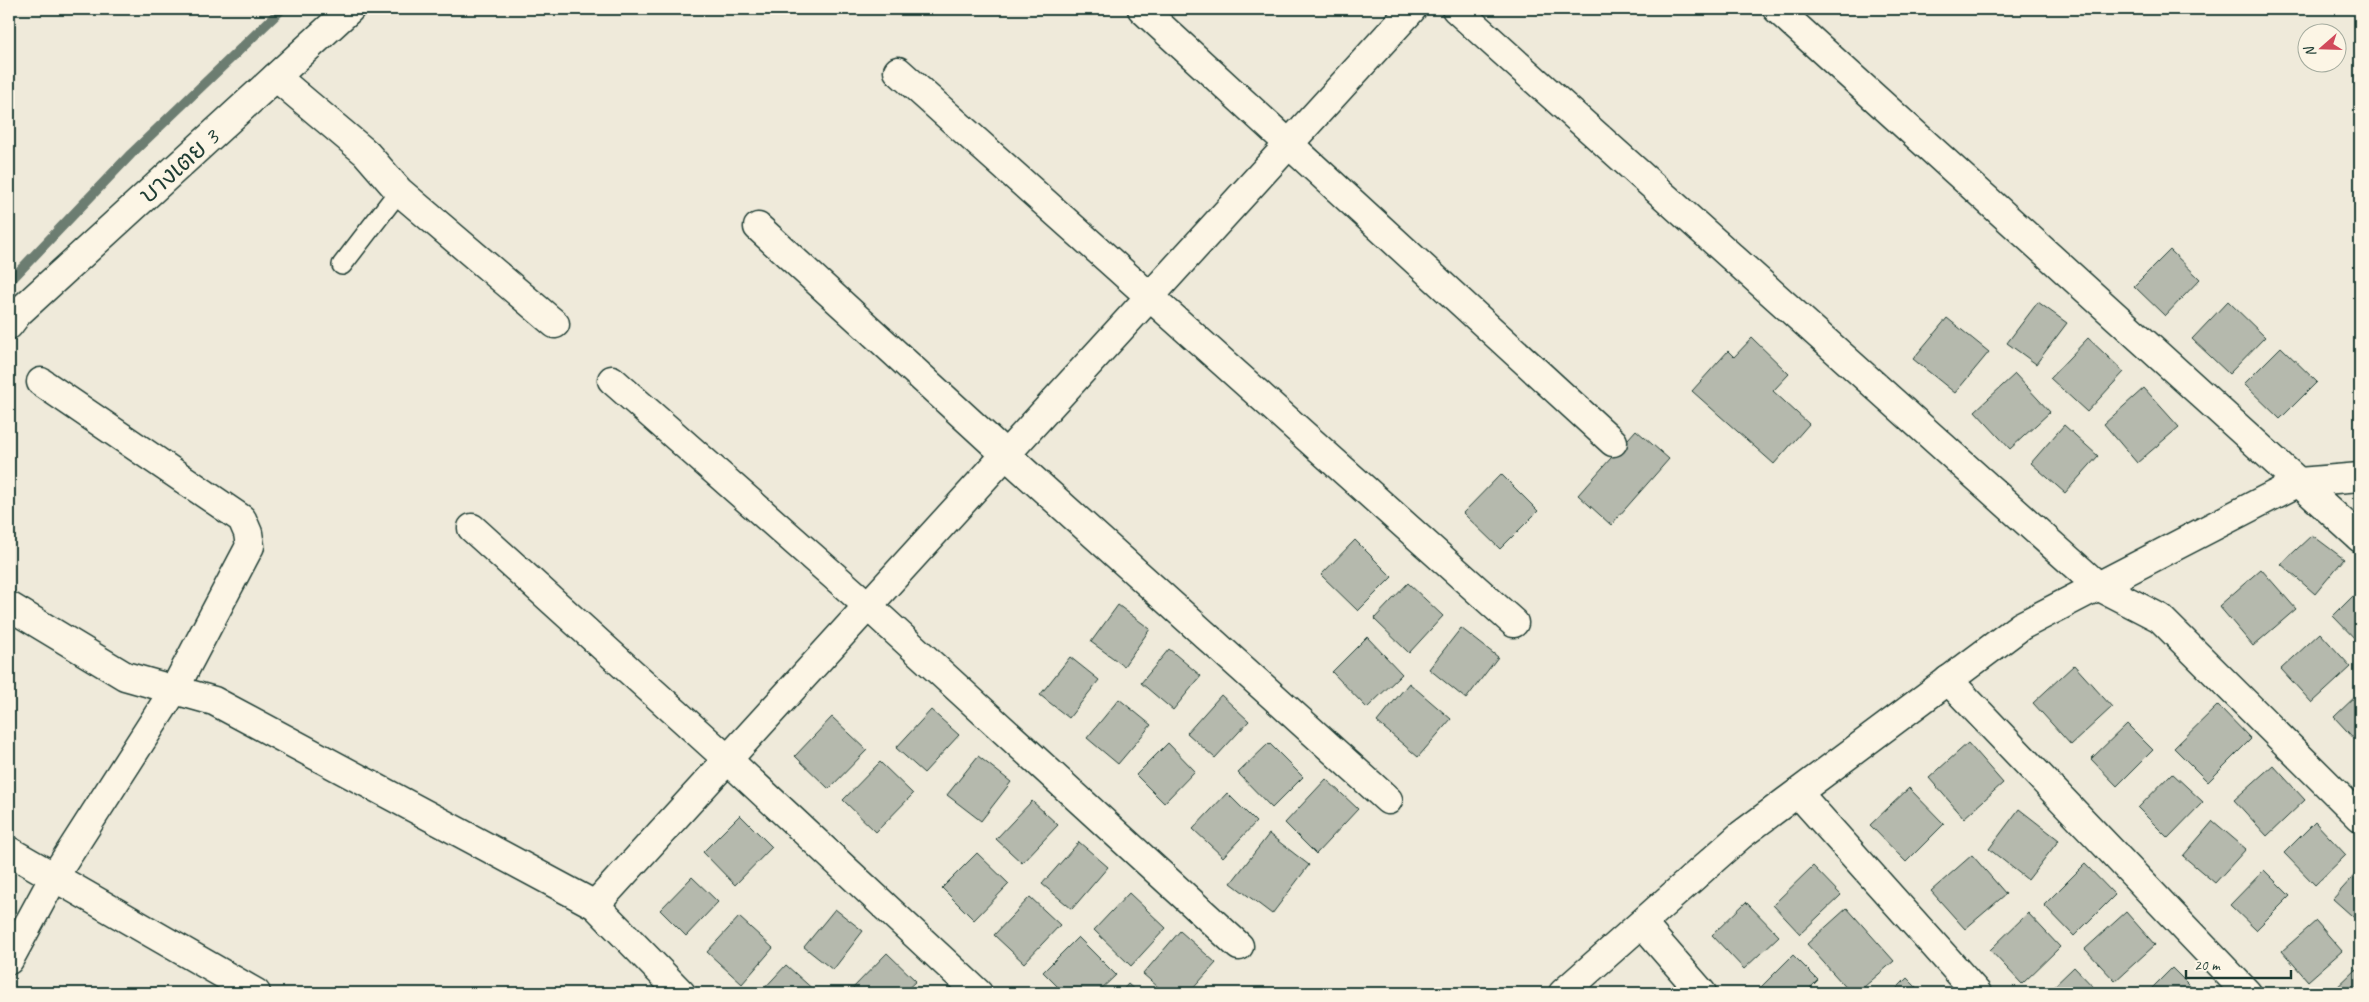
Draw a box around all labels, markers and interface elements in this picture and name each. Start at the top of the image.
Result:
north arrow [2296,22,2346,72]
text: N [2300,43,2320,59]
street label: บางเตย 3 [133,121,227,210]
scale bar [2186,947,2292,979]
text: 20 m [2194,956,2221,975]

